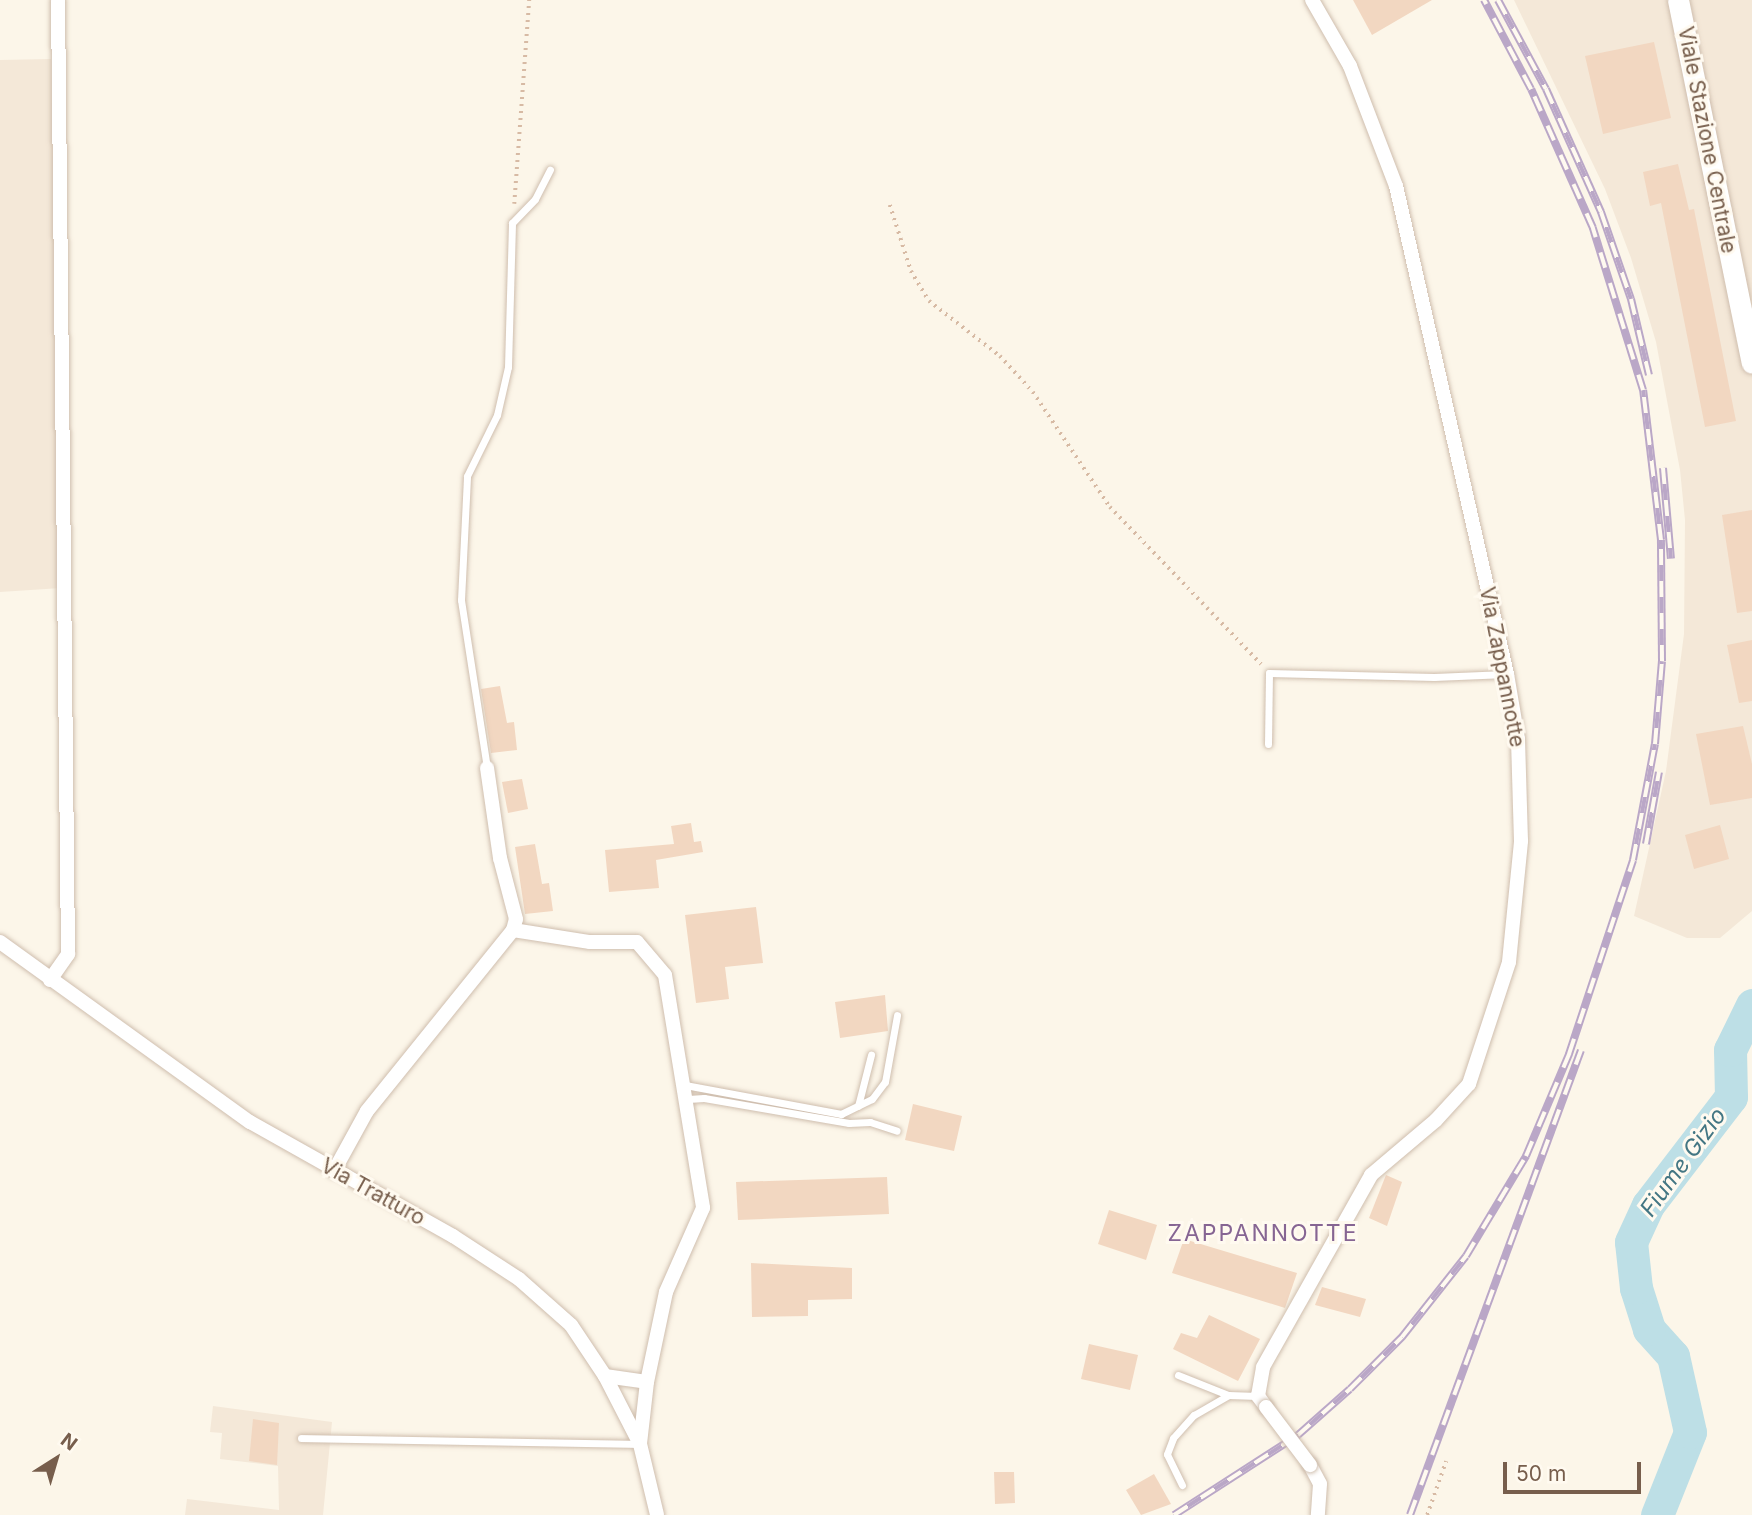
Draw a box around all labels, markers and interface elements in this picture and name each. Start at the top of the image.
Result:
street label: Viale Stazione Centrale [1673,24,1741,256]
street label: Via Zappannotte [1474,585,1530,749]
water label: Fiume Gizio [1634,1102,1732,1222]
street label: Via Tratturo [317,1153,429,1231]
district label: ZAPPANNOTTE [1169,1219,1357,1247]
north arrow [21,1424,91,1494]
text: N [56,1428,82,1455]
scale bar [1507,1448,1645,1492]
text: 50 m [1516,1461,1566,1486]

